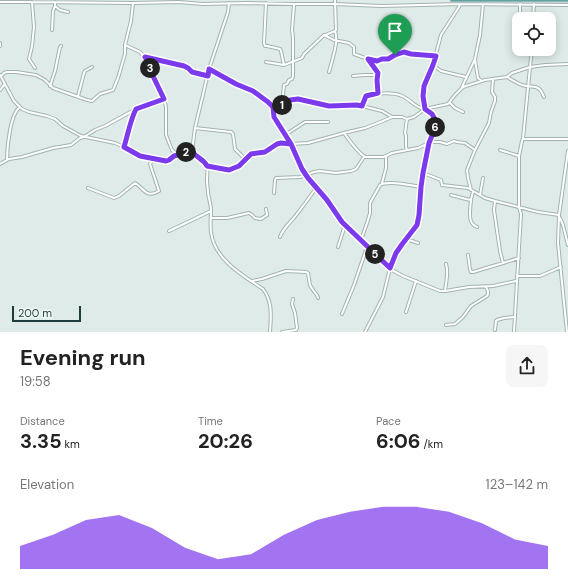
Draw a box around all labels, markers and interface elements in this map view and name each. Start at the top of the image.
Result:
map controls [512,12,556,56]
button: locate [512,12,556,56]
pin [378,14,412,55]
icon: arrive [384,20,406,42]
pin: 3 [140,58,160,78]
text: 3 [147,61,153,75]
pin: 1 [272,95,292,115]
text: 1 [280,98,284,112]
pin: 6 [425,117,445,137]
text: 6 [432,120,438,134]
pin: 2 [176,142,196,162]
text: 2 [183,145,189,159]
pin: 5 [365,244,385,264]
text: 5 [372,247,378,261]
scale bar [12,304,81,323]
text: 200 m [18,306,52,320]
text: Evening run [20,343,146,372]
button: share [506,345,548,387]
text: 19:58 [20,373,51,390]
text: Distance [20,414,65,428]
text: Time [198,414,223,428]
text: Pace [376,414,401,428]
text: 3.35 [20,428,62,454]
text: 20:26 [198,428,253,454]
text: 6:06 [376,428,421,454]
text: km [62,437,80,451]
text: /km [421,437,443,451]
text: Elevation [20,476,74,493]
text: 123–142 m [486,476,548,493]

